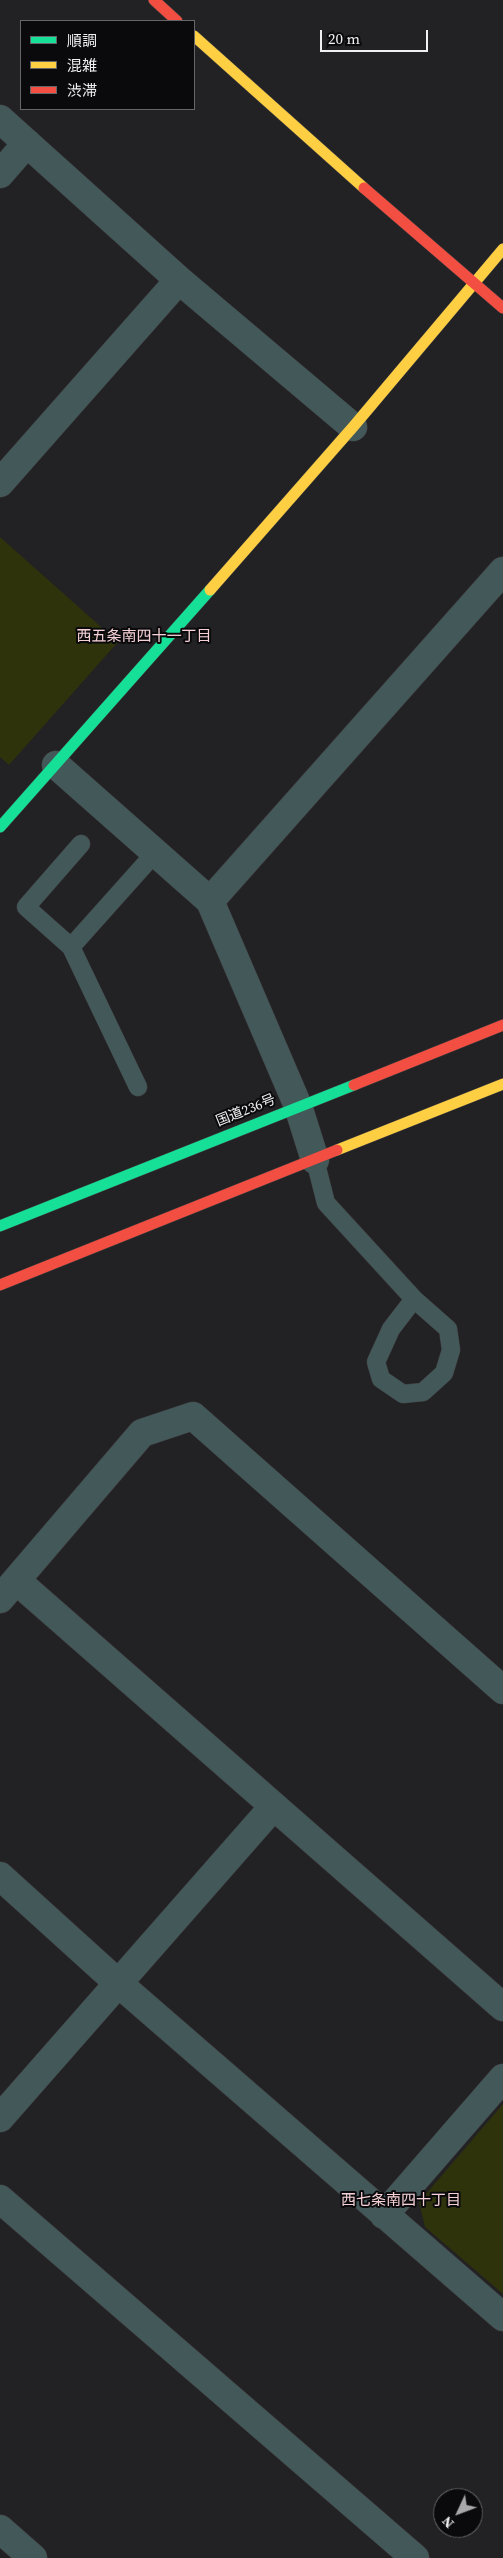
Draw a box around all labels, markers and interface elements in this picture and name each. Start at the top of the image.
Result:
legend [20,20,195,110]
scale bar [323,20,430,52]
text: 20 m [328,28,360,49]
text: 順調 [67,30,97,51]
text: 混雑 [67,55,97,76]
text: 渋滞 [67,80,97,101]
district label: 西五条南四十一丁目 [77,628,211,646]
street label: 国道236号 [214,1091,278,1131]
district label: 西七条南四十丁目 [341,2192,461,2210]
north arrow [433,2488,483,2538]
text: N [437,2512,459,2533]

